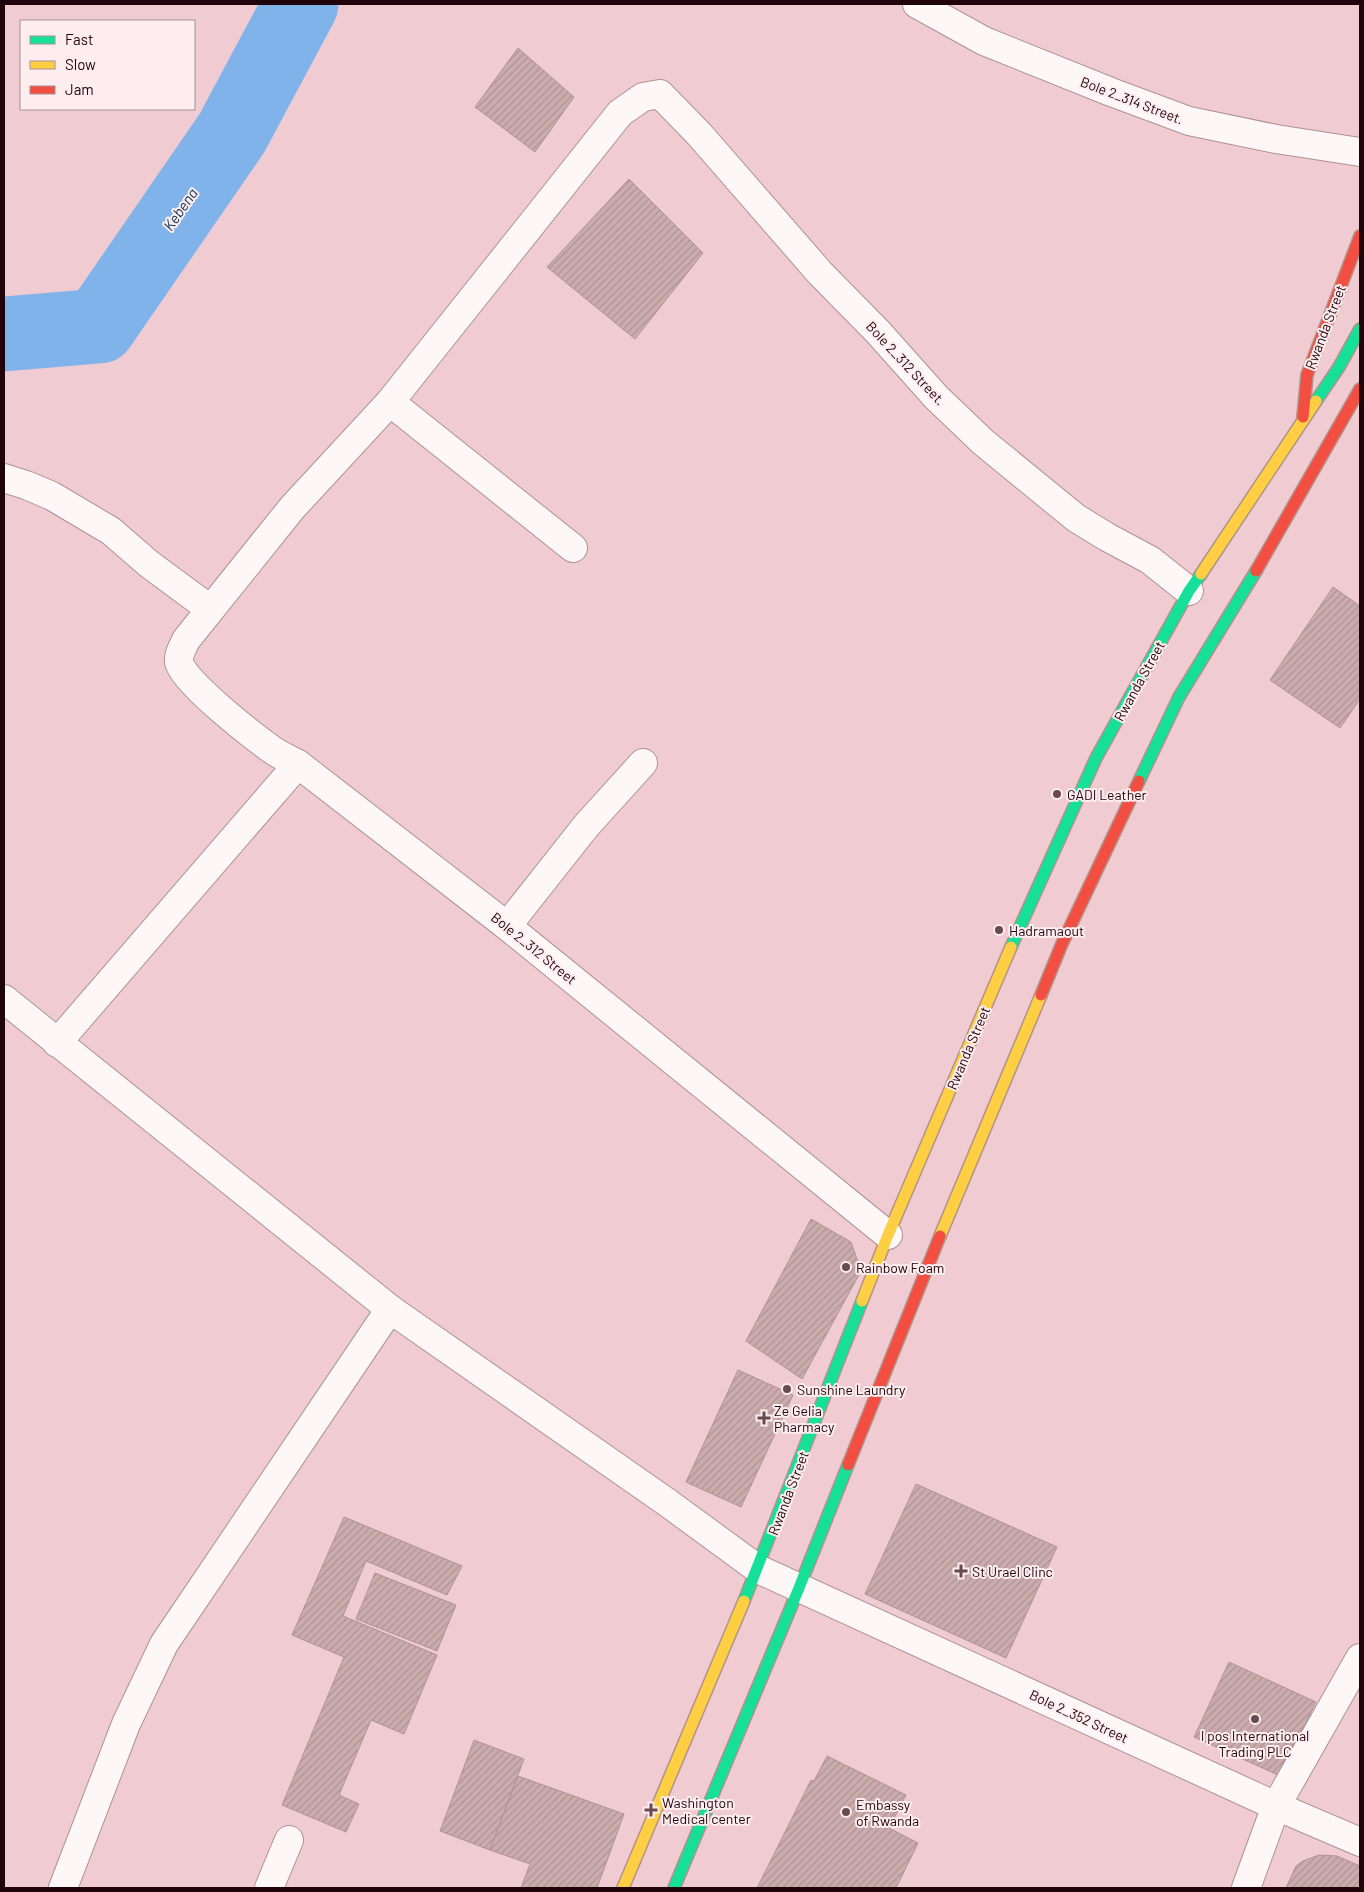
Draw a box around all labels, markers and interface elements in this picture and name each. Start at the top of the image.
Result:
legend [20,20,195,110]
text: Fast [65,30,93,48]
text: Slow [65,55,96,73]
street label: Bole 2_314 Street. [1078,73,1186,127]
text: Jam [65,80,94,98]
water label: Kebena [159,184,201,234]
street label: Rwanda Street [1301,282,1349,372]
street label: Bole 2_312 Street. [863,317,949,409]
street label: Rwanda Street [1110,638,1168,724]
place label: GADI Leather [1067,786,1147,803]
marker: GADI Leather [1051,788,1063,800]
street label: Bole 2_312 Street [488,908,580,988]
place label: Hadramaout [1009,922,1084,939]
marker: Hadramaout [993,924,1005,936]
street label: Rwanda Street [943,1004,993,1092]
place label: Rainbow Foam [856,1259,944,1276]
marker: Rainbow Foam [840,1261,852,1273]
place label: Sunshine Laundry [797,1381,906,1398]
marker: Sunshine Laundry [781,1383,793,1395]
place label: Ze Gelia Pharmacy [774,1402,835,1435]
marker: Ze Gelia Pharmacy [758,1412,770,1424]
street label: Rwanda Street [764,1448,812,1538]
place label: St Urael Clinc [972,1563,1053,1580]
marker: St Urael Clinc [954,1564,968,1578]
street label: Bole 2_352 Street [1027,1686,1131,1746]
marker: I pos International Trading PLC [1249,1713,1261,1725]
place label: I pos International Trading PLC [1201,1727,1309,1760]
place label: Washington Medical center [662,1794,751,1827]
place label: Embassy of Rwanda [856,1796,919,1829]
marker: Washington Medical center [644,1803,658,1817]
marker: Embassy of Rwanda [840,1806,852,1818]

